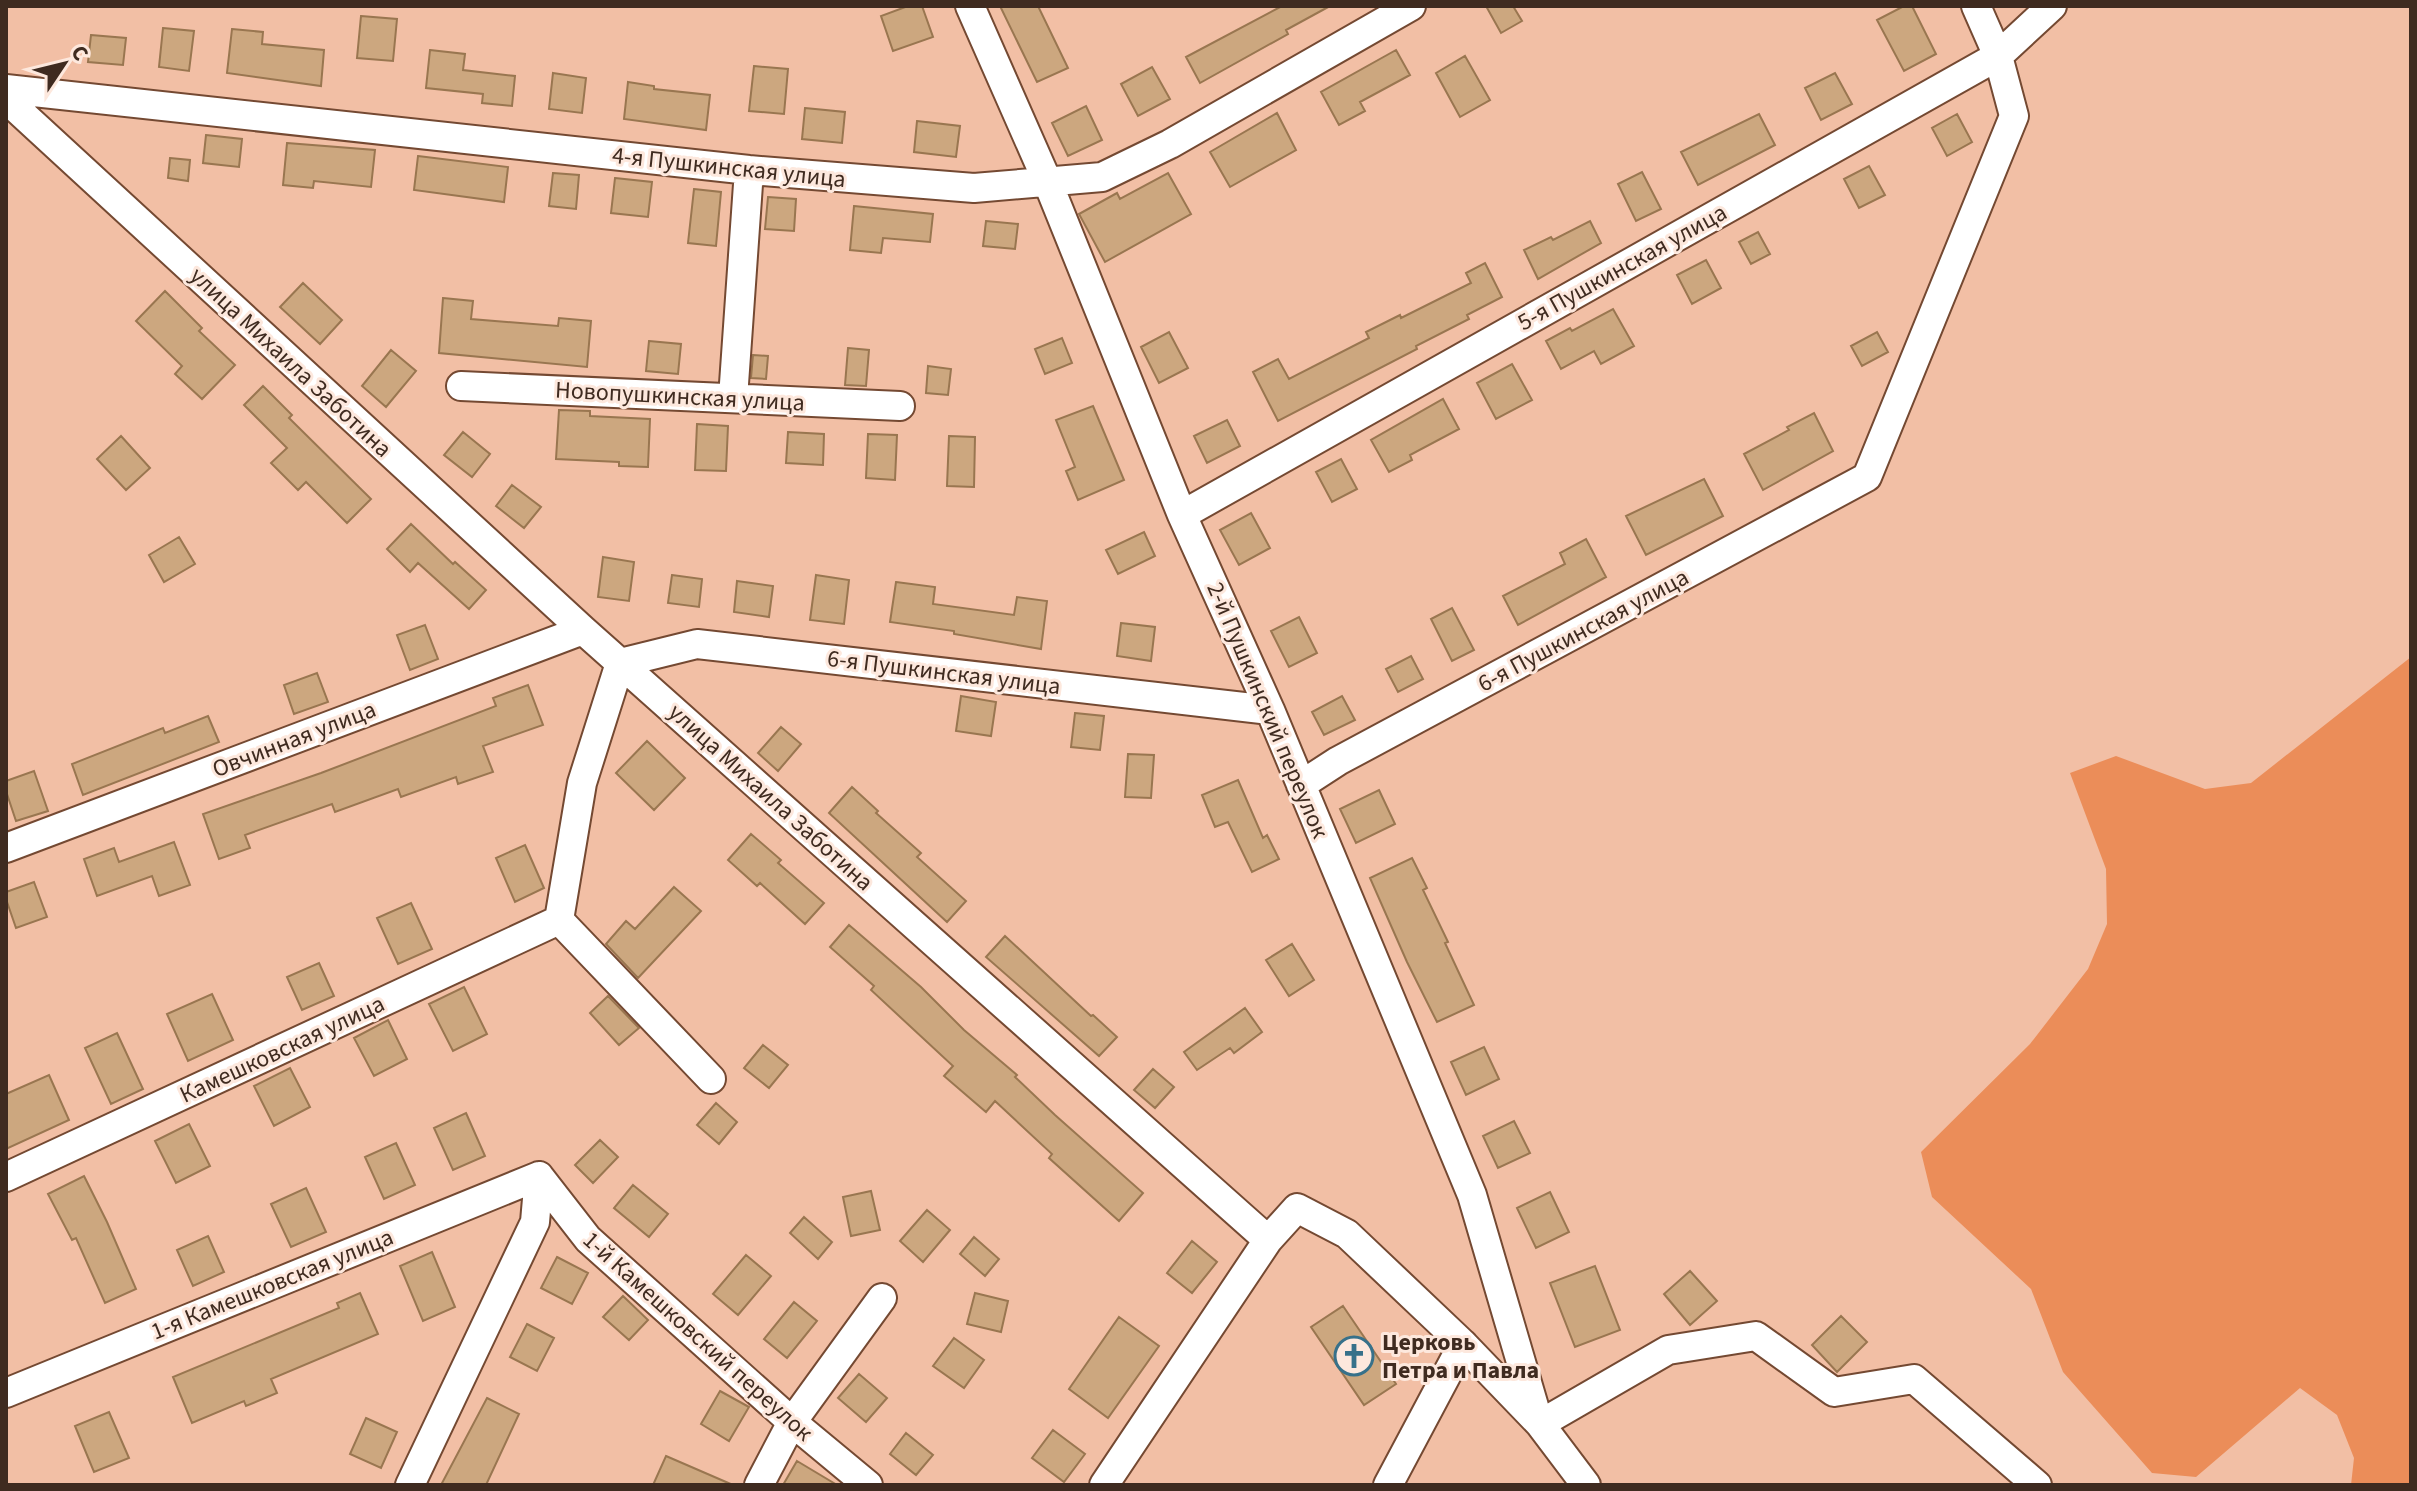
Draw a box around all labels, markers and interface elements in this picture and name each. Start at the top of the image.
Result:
north arrow [24,24,104,104]
text: С [63,39,96,68]
street label: 4-я Пушкинская улица [610,138,847,197]
street label: 5-я Пушкинская улица [1511,195,1733,340]
street label: улица Михаила Заботина [182,259,400,466]
street label: Новопушкинская улица [554,372,806,421]
street label: 6-я Пушкинская улица [1471,560,1695,701]
street label: 2-й Пушкинский переулок [1198,577,1337,844]
street label: 6-я Пушкинская улица [825,641,1063,704]
street label: Овчинная улица [207,692,381,787]
street label: улица Михаила Заботина [660,696,881,899]
street label: Камешковская улица [174,987,390,1112]
street label: 1-я Камешковская улица [146,1220,399,1349]
street label: 1-й Камешковский переулок [575,1223,821,1450]
place label: Церковь Петра и Павла [1382,1325,1539,1388]
church icon: Церковь Петра и Павла [1333,1335,1375,1377]

